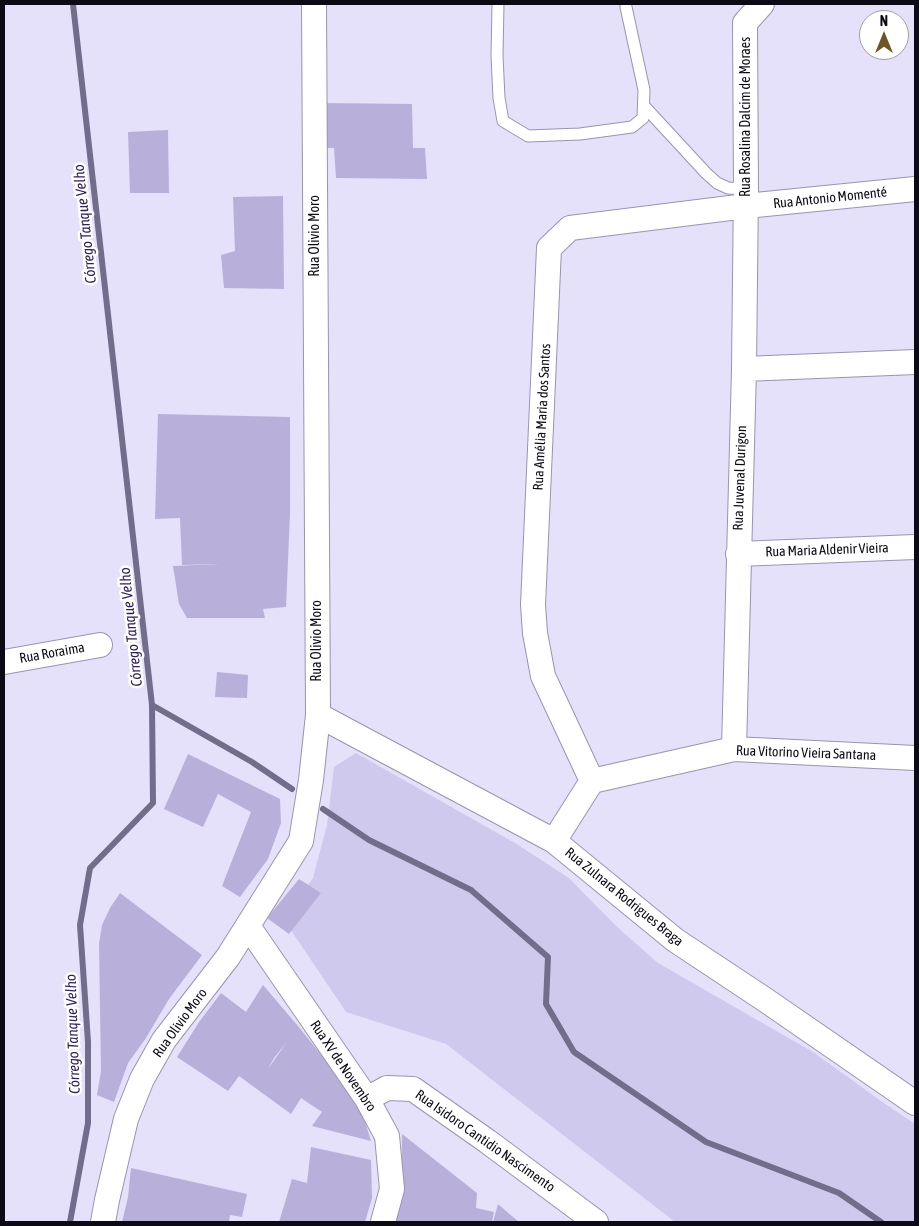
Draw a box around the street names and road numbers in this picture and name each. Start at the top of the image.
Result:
street label: Rua Rosalina Dalcim de Moraes [738,37,754,197]
street label: Rua Antonio Momenté [772,184,888,212]
street label: Rua Olivio Moro [307,195,323,277]
street label: Rua Amélia Maria dos Santos [530,343,554,491]
street label: Rua Juvenal Durigon [730,425,750,531]
street label: Rua Maria Aldenir Vieira [765,539,889,561]
street label: Rua Olivio Moro [309,600,325,682]
street label: Rua Roraima [18,639,86,667]
street label: Rua Vitorino Vieira Santana [736,742,876,764]
street label: Rua Zulnara Rodrigues Braga [561,844,687,950]
street label: Rua Olivio Moro [149,985,211,1061]
street label: Rua XV de Novembro [306,1017,380,1115]
street label: Rua Isidoro Cantidio Nascimento [412,1086,558,1196]

